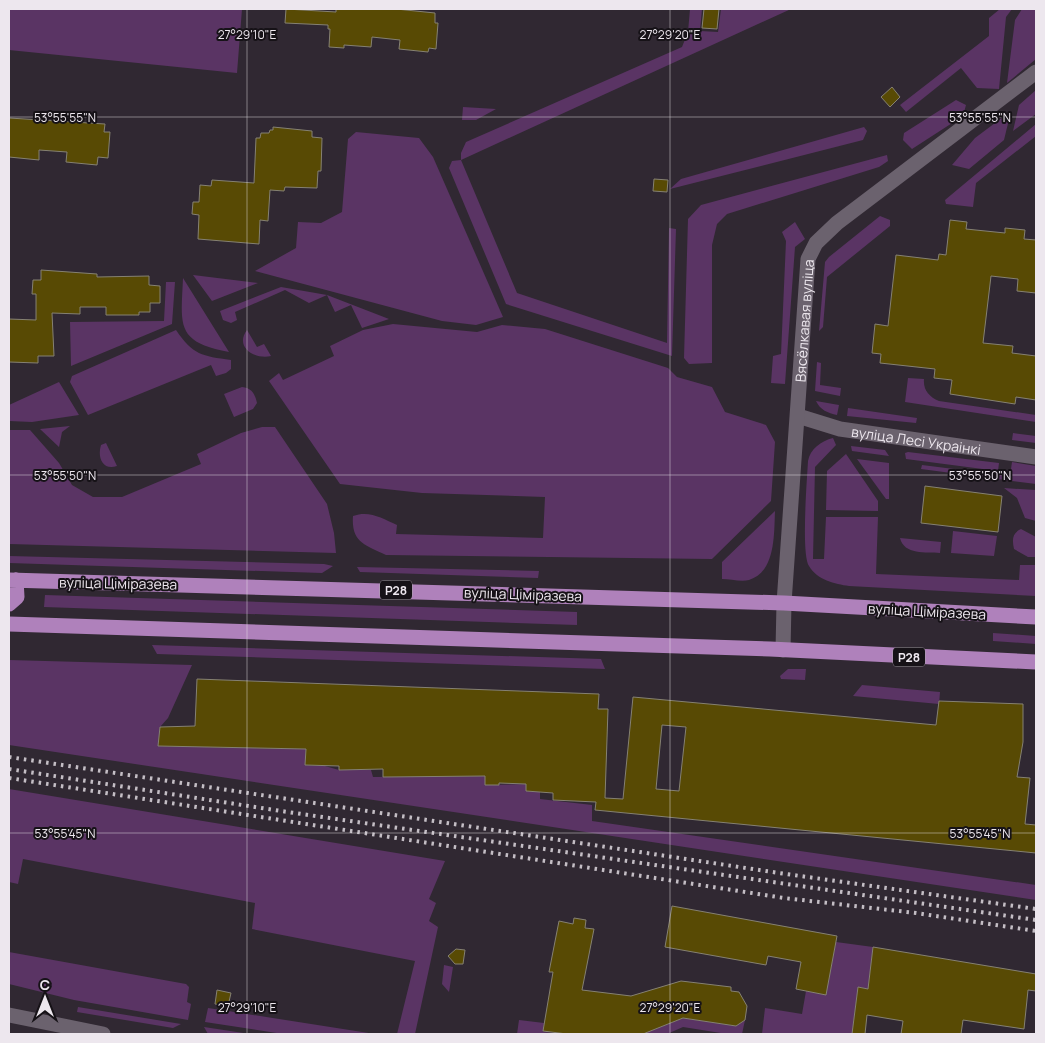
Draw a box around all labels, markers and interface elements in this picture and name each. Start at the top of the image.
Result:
text: 27°29'10"E [218,26,276,43]
text: 27°29'20"E [640,26,701,43]
text: 53°55'55"N [34,109,96,126]
text: 53°55'55"N [949,109,1011,126]
street label: Вясёлкавая вуліца [790,259,817,383]
street label: вуліца Лесі Украінкі [850,421,982,459]
text: 53°55'50"N [34,467,96,484]
text: 53°55'50"N [949,467,1011,484]
street label: вуліца Ціміразева [59,572,177,594]
road number: Р28 [380,580,412,600]
street label: вуліца Ціміразева [464,582,582,606]
street label: вуліца Ціміразева [868,598,986,624]
road number: Р28 [893,648,925,666]
text: 53°55'45"N [35,825,95,842]
text: 53°55'45"N [950,825,1010,842]
north arrow [20,973,70,1023]
text: С [40,975,50,994]
text: 27°29'10"E [218,999,276,1016]
text: 27°29'20"E [640,999,701,1016]

